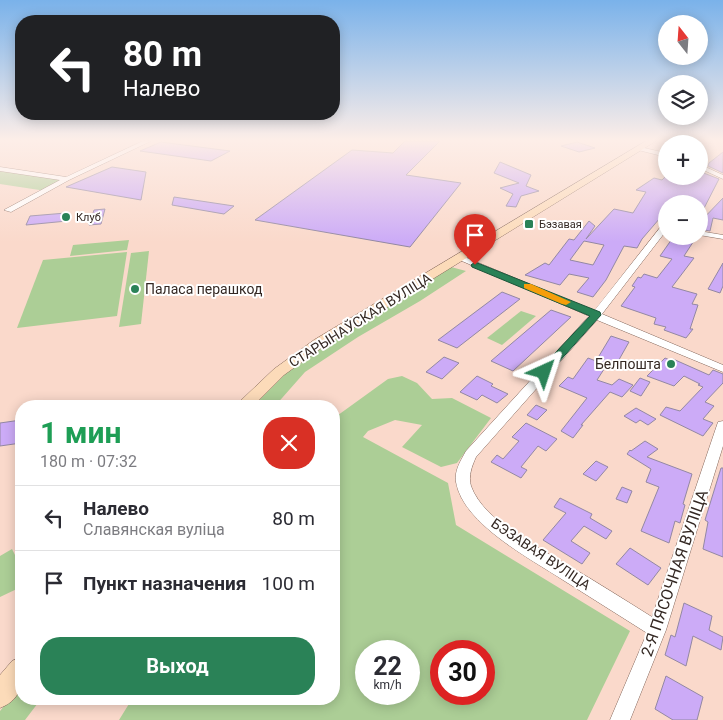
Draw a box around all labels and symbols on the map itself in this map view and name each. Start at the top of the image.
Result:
north arrow [658,15,708,65]
marker: Клуб [60,211,72,223]
place label: Клуб [76,211,101,224]
pin [454,214,496,265]
marker: Бэзавая [523,218,535,230]
place label: Бэзавая [539,218,582,231]
street label: СТАРЫНАЎСКАЯ ВУЛІЦА [285,269,434,370]
place label: Паласа перашкод [145,281,263,297]
marker: Паласа перашкод [129,283,141,295]
position arrow [517,345,569,397]
place label: Белпошта [595,356,661,372]
marker: Белпошта [665,358,677,370]
street label: 2-Я ПЯСОЧНАЯ ВУЛІЦА [637,487,712,659]
street label: БЭЗАВАЯ ВУЛІЦА [488,515,594,593]
speed limit sign: 30 [430,640,495,705]

